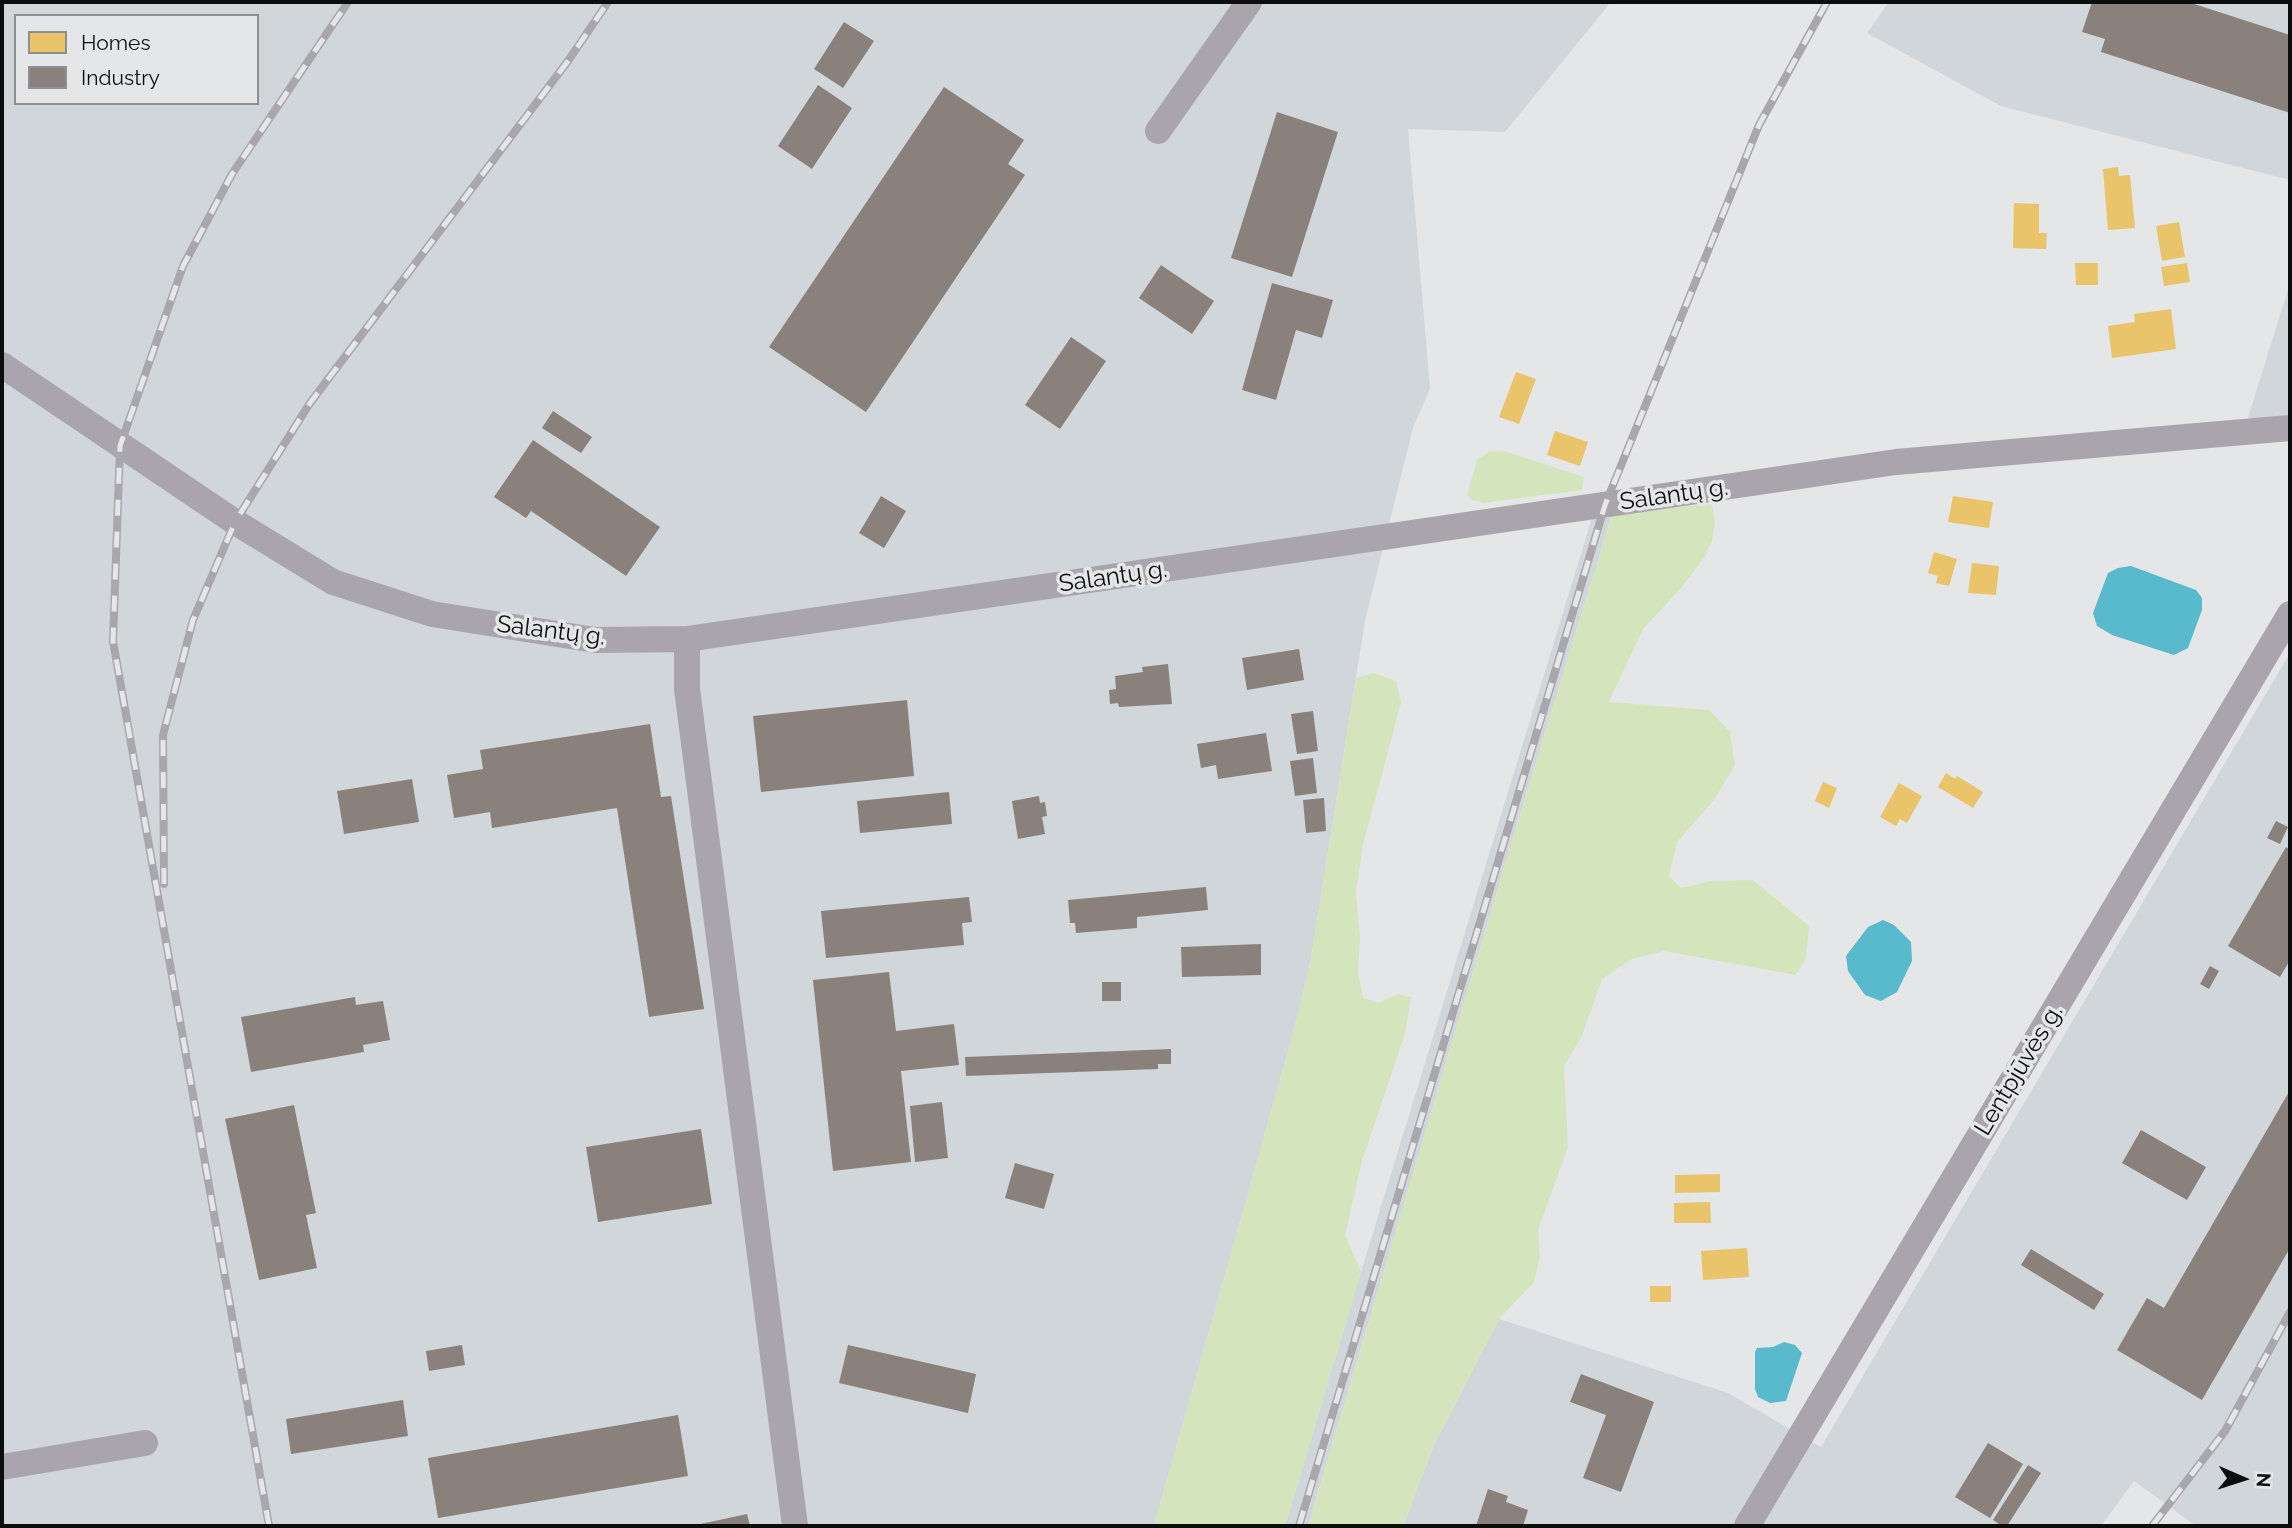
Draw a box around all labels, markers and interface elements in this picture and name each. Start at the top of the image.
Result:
legend [14,14,259,105]
text: Homes [81,30,151,55]
text: Industry [81,65,160,90]
street label: Salantų g. [1618,473,1730,517]
street label: Salantų g. [1057,555,1169,599]
street label: Salantų g. [495,610,607,652]
street label: Lentpjūvės g. [1969,999,2069,1141]
north arrow [2208,1444,2278,1514]
text: N [2253,1472,2275,1488]

